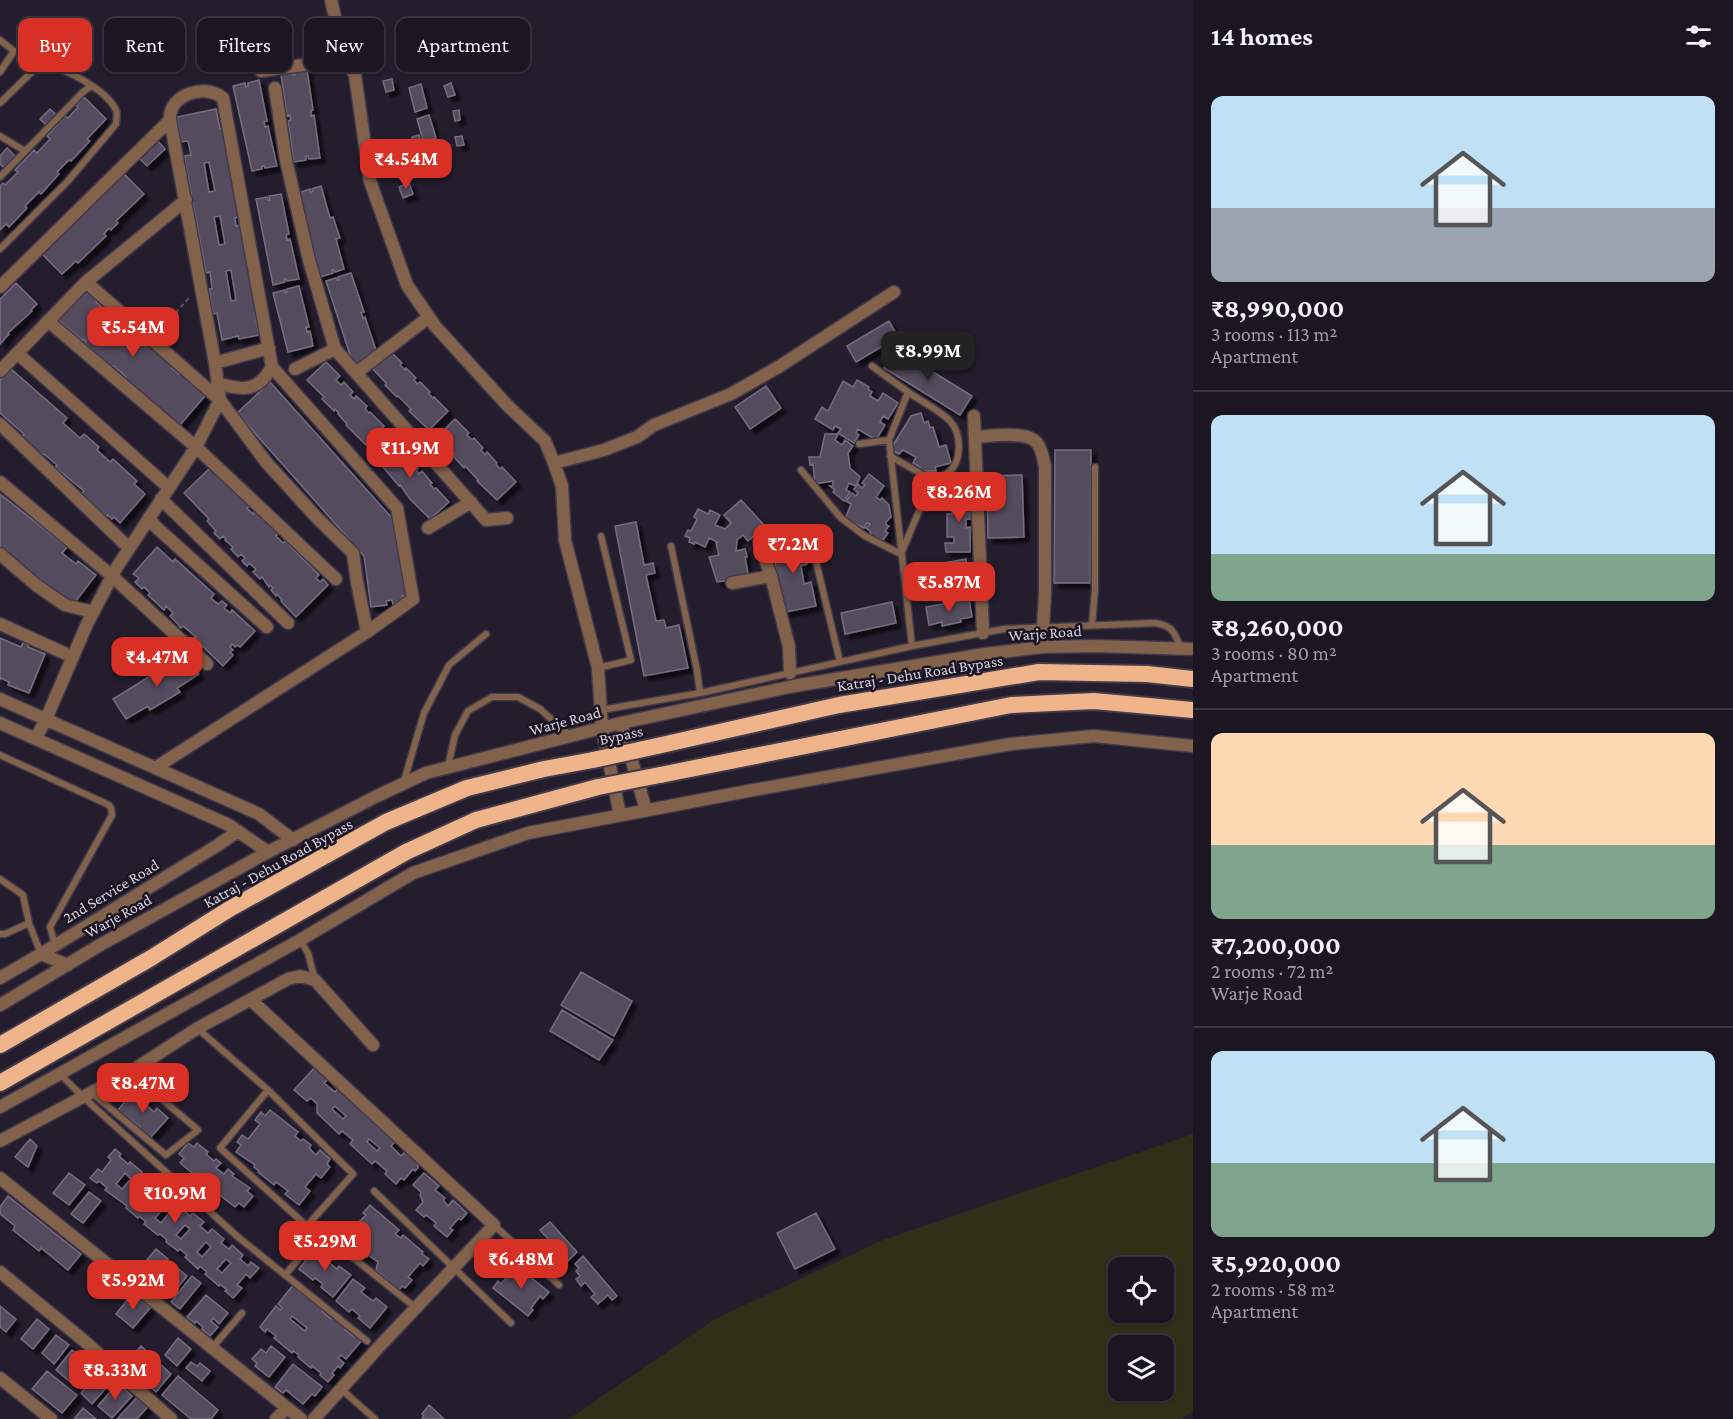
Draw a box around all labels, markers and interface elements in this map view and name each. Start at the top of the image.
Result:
chip: Buy [18,18,92,72]
chip: Rent [104,18,185,72]
chip: Filters [197,18,292,72]
chip: New [304,18,384,72]
chip: Apartment [396,18,530,72]
icon: filters [1682,20,1715,53]
text: 14 homes [1211,22,1313,51]
icon: home [1409,135,1517,243]
pin: ₹4.54M [357,139,455,190]
text: ₹4.54M [374,147,438,169]
text: ₹8,990,000 [1211,294,1344,323]
pin: ₹5.54M [84,307,182,358]
text: ₹5.54M [101,315,165,337]
text: 3 rooms · 113 m² [1211,323,1337,345]
pin: ₹8.99M [879,331,977,382]
text: ₹8.99M [895,339,961,361]
text: Apartment [1211,345,1298,367]
pin: ₹11.9M [361,428,459,479]
text: ₹11.9M [380,436,440,458]
icon: home [1409,454,1517,562]
pin: ₹8.26M [910,472,1008,523]
text: ₹8.26M [926,480,992,502]
pin: ₹7.2M [751,524,835,575]
text: ₹7.2M [767,532,819,554]
pin: ₹5.87M [900,562,998,613]
text: ₹5.87M [917,570,981,592]
text: ₹8,260,000 [1211,613,1344,642]
street label: Warje Road [1008,622,1083,645]
pin: ₹4.47M [108,637,206,688]
text: 3 rooms · 80 m² [1211,642,1337,664]
text: ₹4.47M [125,645,189,667]
street label: Katraj - Dehu Road Bypass [836,651,1004,696]
text: Apartment [1211,664,1298,686]
street label: Warje Road [527,703,604,740]
street label: Bypass [597,722,645,749]
icon: home [1409,772,1517,880]
street label: Katraj - Dehu Road Bypass [200,815,356,912]
street label: 2nd Service Road [60,855,162,926]
street label: Warje Road [82,890,155,942]
text: ₹7,200,000 [1211,931,1341,960]
text: 2 rooms · 72 m² [1211,960,1333,982]
text: Warje Road [1211,982,1303,1004]
pin: ₹8.47M [94,1063,192,1114]
text: ₹8.47M [111,1071,175,1093]
icon: home [1409,1090,1517,1198]
pin: ₹10.9M [126,1173,224,1224]
text: ₹10.9M [143,1181,207,1203]
pin: ₹5.29M [276,1221,374,1272]
text: ₹5.29M [293,1229,357,1251]
pin: ₹6.48M [472,1239,570,1290]
text: ₹6.48M [488,1247,554,1269]
text: ₹5,920,000 [1211,1249,1341,1278]
map controls [1108,1257,1174,1401]
button: locate [1108,1257,1174,1323]
pin: ₹5.92M [84,1260,182,1311]
text: ₹5.92M [101,1268,165,1290]
text: 2 rooms · 58 m² [1211,1278,1335,1300]
text: Apartment [1211,1300,1298,1322]
button: layers [1108,1335,1174,1401]
pin: ₹8.33M [66,1350,164,1401]
text: ₹8.33M [83,1358,147,1380]

